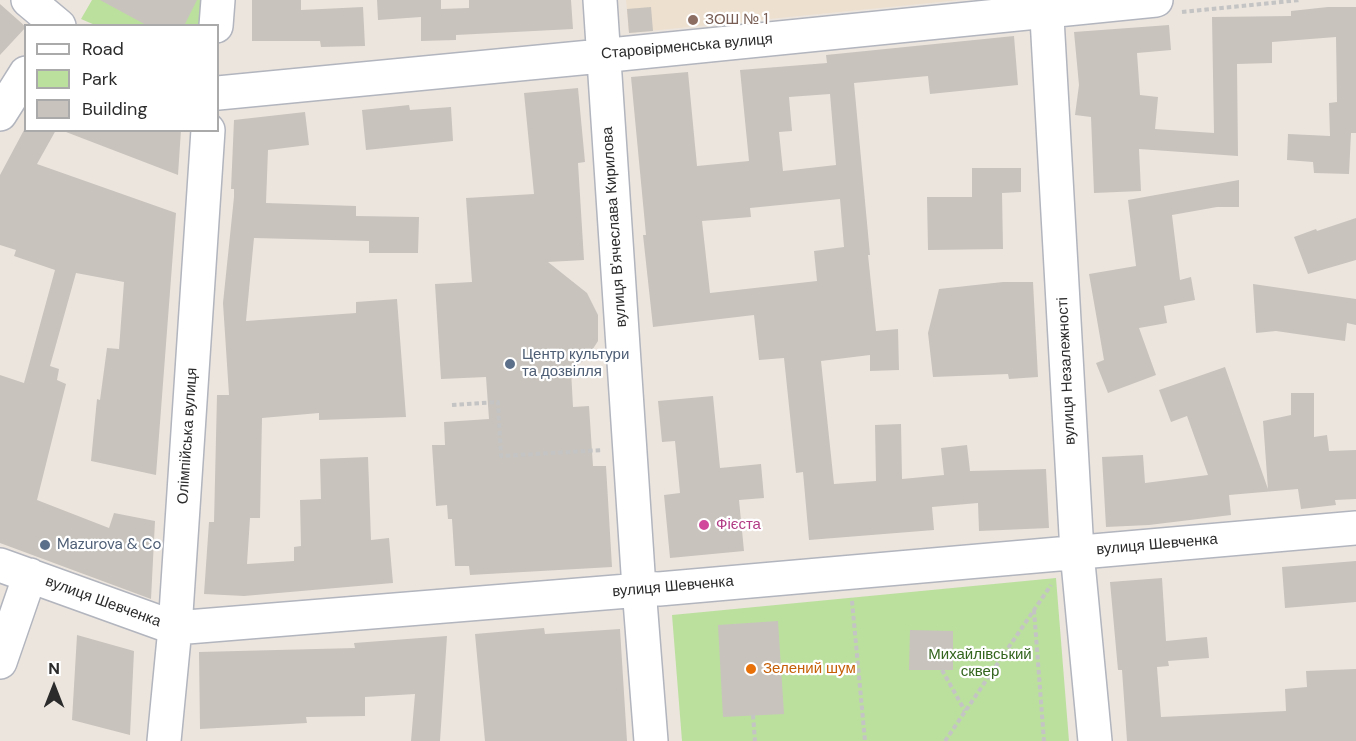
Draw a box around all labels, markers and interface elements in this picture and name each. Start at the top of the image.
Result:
place label: ЗОШ № 1 [705,11,768,29]
marker: ЗОШ № 1 [686,13,700,27]
legend [24,24,219,132]
street label: Старовірменська вулиця [600,31,774,63]
text: Road [82,37,124,61]
text: Park [82,67,118,91]
text: Building [82,97,147,121]
street label: вулиця В'ячеслава Кирилова [599,126,631,328]
street label: вулиця Незалежності [1054,297,1080,445]
place label: Центр культури та дозвілля [522,346,629,381]
marker: Центр культури та дозвілля [503,357,517,371]
street label: Олімпійська вулиця [174,367,202,505]
place label: Фієста [716,516,761,534]
marker: Фієста [697,518,711,532]
street label: вулиця Шевченка [1096,531,1218,559]
place label: Mazurova & Co [57,536,161,554]
marker: Mazurova & Co [38,538,52,552]
street label: вулиця Шевченка [43,573,163,631]
street label: вулиця Шевченка [612,573,734,601]
park label: Михайлівський сквер [928,646,1032,681]
north arrow [24,657,84,717]
text: N [48,658,60,679]
place label: Зелений шум [763,660,856,678]
marker: Зелений шум [744,662,758,676]

